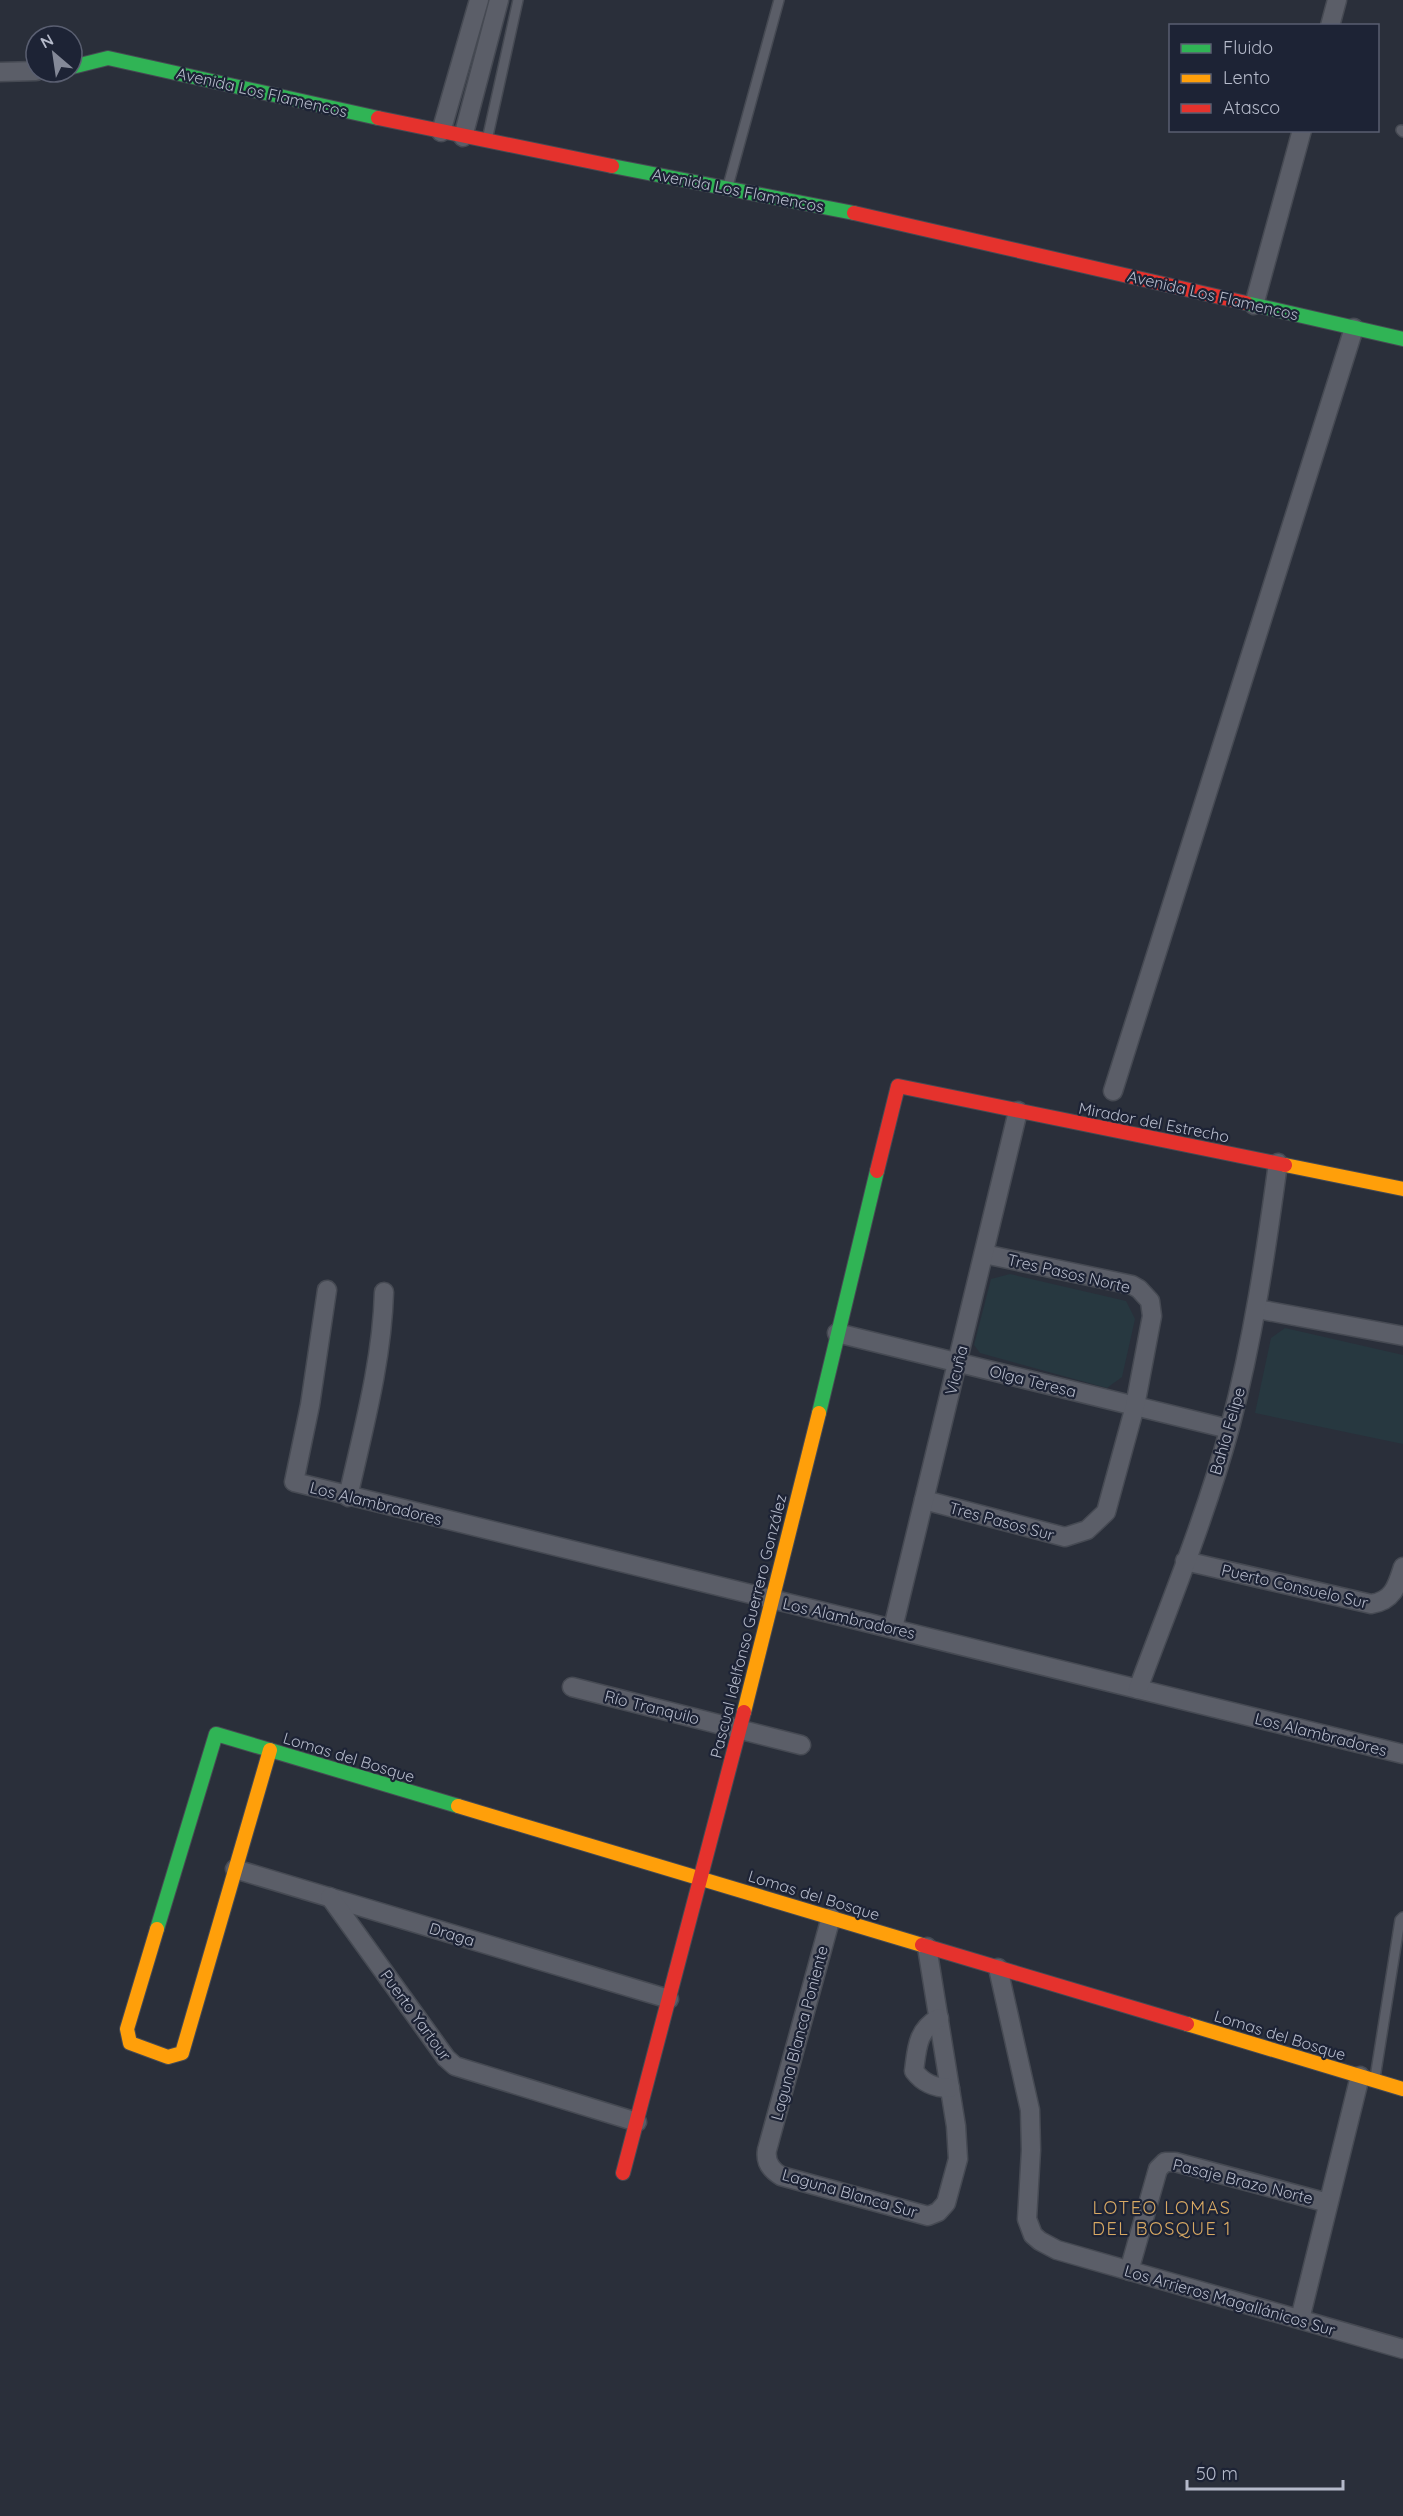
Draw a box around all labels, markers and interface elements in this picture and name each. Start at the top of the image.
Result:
north arrow [24,24,84,84]
legend [1169,24,1379,132]
text: N [37,29,57,52]
text: Fluido [1223,36,1273,59]
street label: Avenida Los Flamencos [175,63,349,121]
text: Lento [1223,66,1270,89]
text: Atasco [1223,96,1280,119]
street label: Avenida Los Flamencos [650,164,826,216]
street label: Avenida Los Flamencos [1126,266,1300,324]
street label: Mirador del Estrecho [1077,1098,1231,1146]
street label: Tres Pasos Norte [1006,1249,1132,1297]
street label: Vicuña [940,1343,972,1397]
street label: Olga Teresa [988,1361,1078,1401]
street label: Bahía Felipe [1205,1385,1249,1477]
street label: Los Alambradores [308,1477,444,1529]
street label: Pascual Idelfonso Guerrero González [705,1492,791,1760]
street label: Tres Pasos Sur [947,1497,1057,1545]
street label: Puerto Consuelo Sur [1220,1559,1370,1613]
street label: Los Alambradores [781,1593,917,1643]
street label: Río Tranquilo [602,1686,702,1728]
street label: Los Alambradores [1253,1708,1389,1760]
street label: Lomas del Bosque [281,1727,417,1787]
street label: Lomas del Bosque [746,1865,882,1925]
street label: Draga [427,1918,477,1950]
street label: Laguna Blanca Poniente [766,1943,832,2123]
street label: Puerto Yartour [376,1966,456,2064]
street label: Lomas del Bosque [1212,2005,1348,2065]
street label: Pasaje Brazo Norte [1171,2154,1315,2208]
street label: Laguna Blanca Sur [780,2164,920,2222]
district label: LOTEO LOMAS DEL BOSQUE 1 [1092,2196,1232,2240]
street label: Los Arrieros Magallánicos Sur [1122,2260,1338,2340]
scale bar [1187,2453,1343,2491]
text: 50 m [1196,2462,1238,2485]

